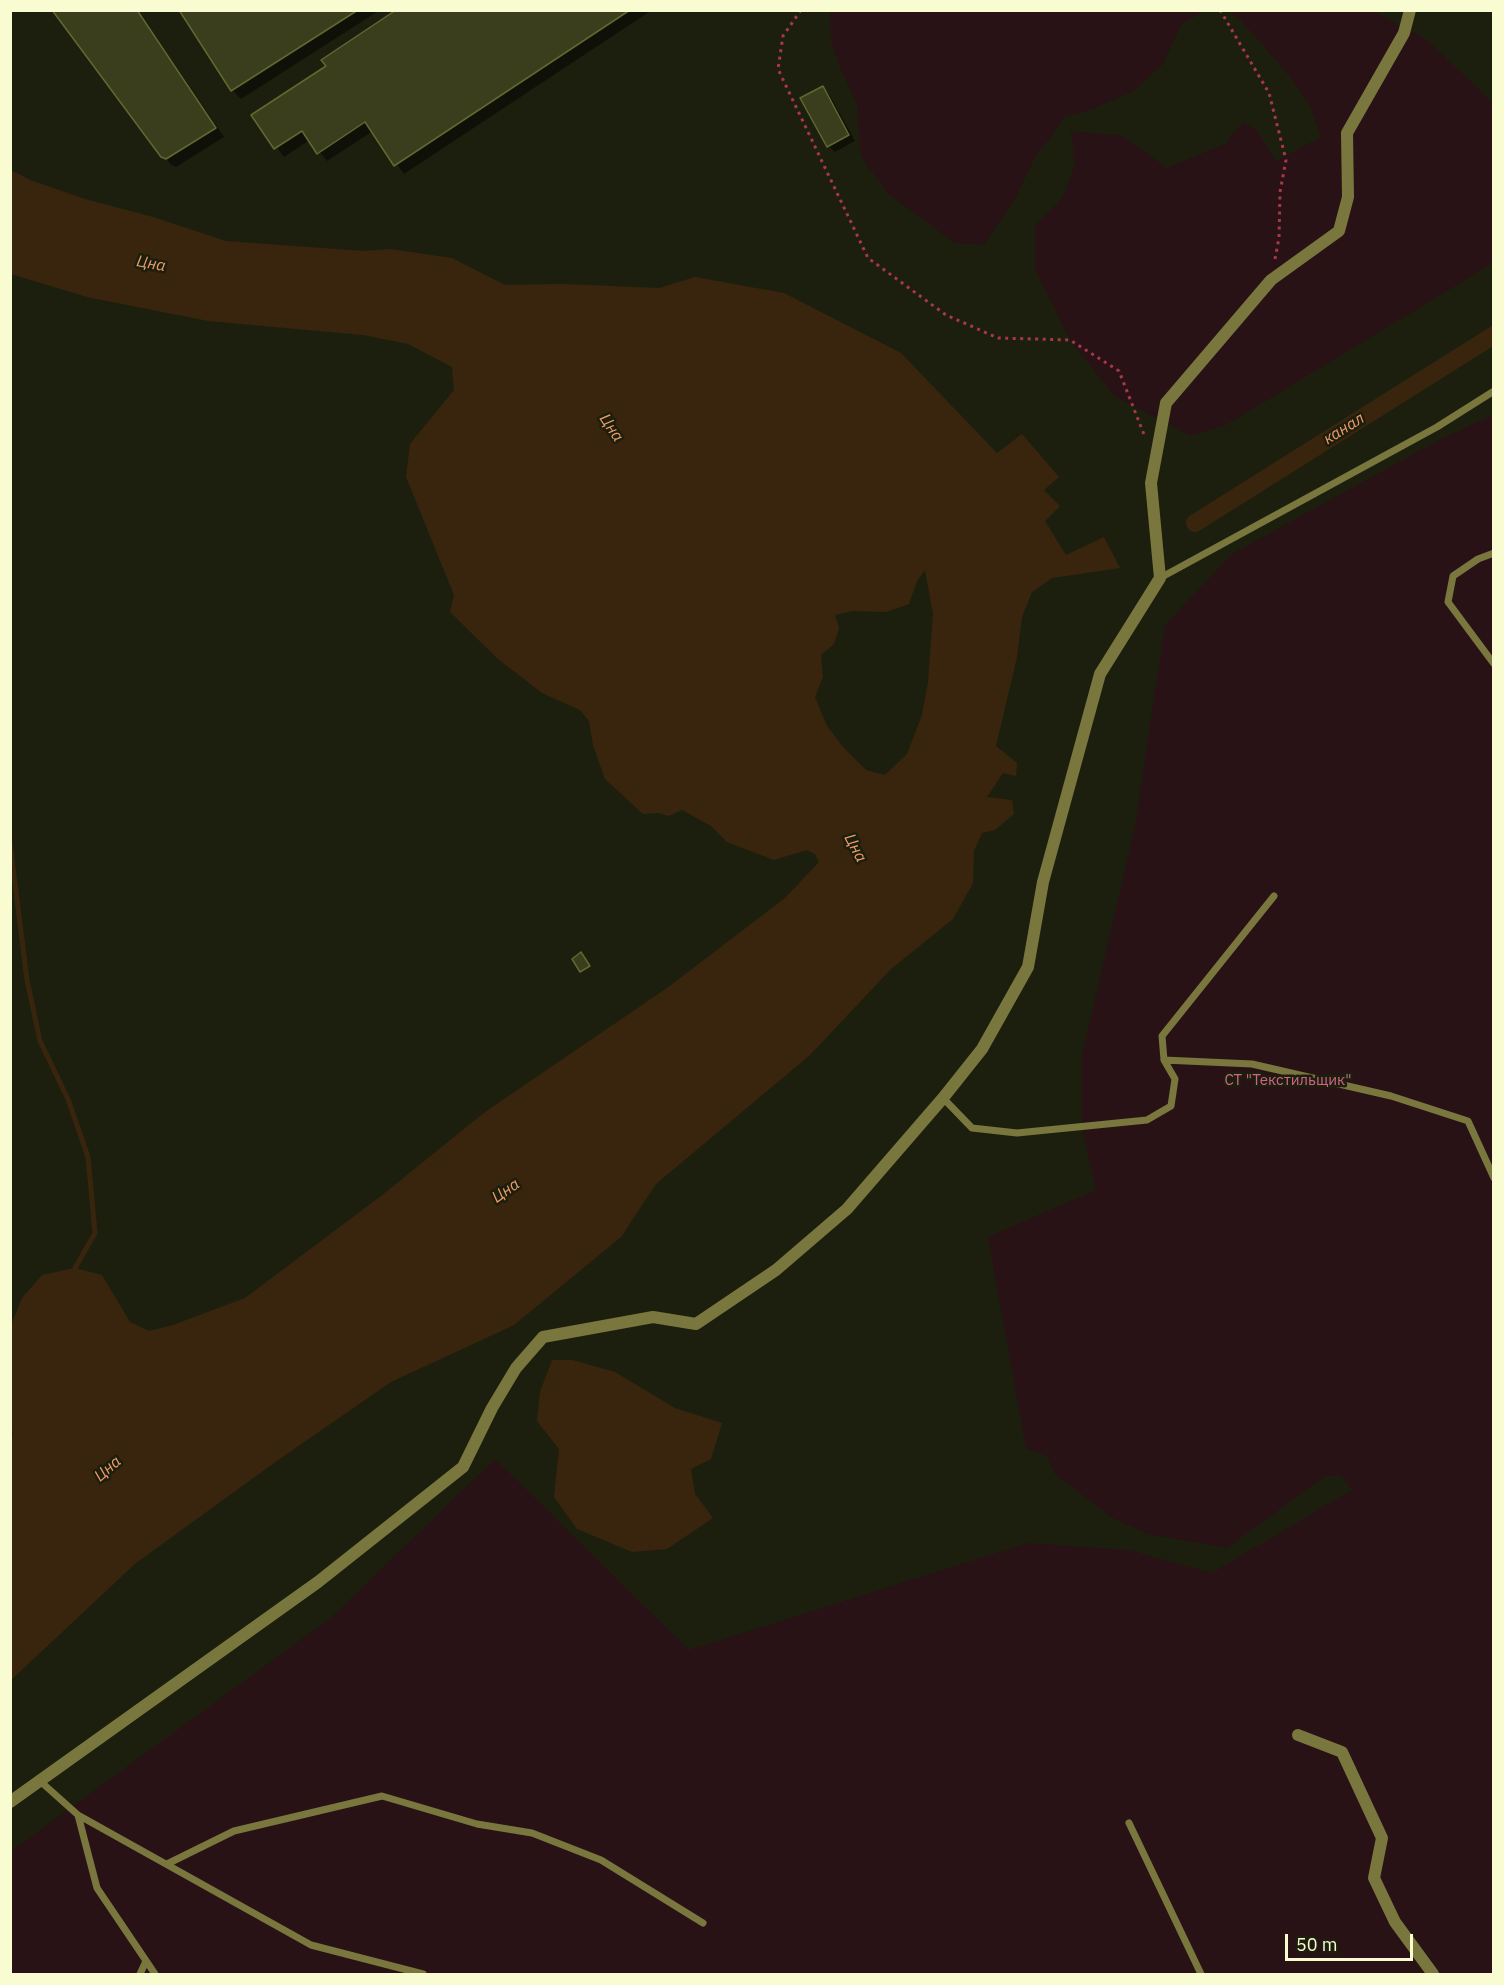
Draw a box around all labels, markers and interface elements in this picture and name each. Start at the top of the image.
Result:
water label: Цна [135,252,167,276]
water label: канал [1320,409,1368,449]
water label: Цна [595,410,627,446]
water label: Цна [840,830,870,866]
park label: СТ "Текстильщик" [1224,1072,1352,1090]
water label: Цна [488,1175,524,1207]
water label: Цна [91,1452,125,1486]
scale bar [1288,1922,1416,1960]
text: 50 m [1296,1933,1338,1956]

